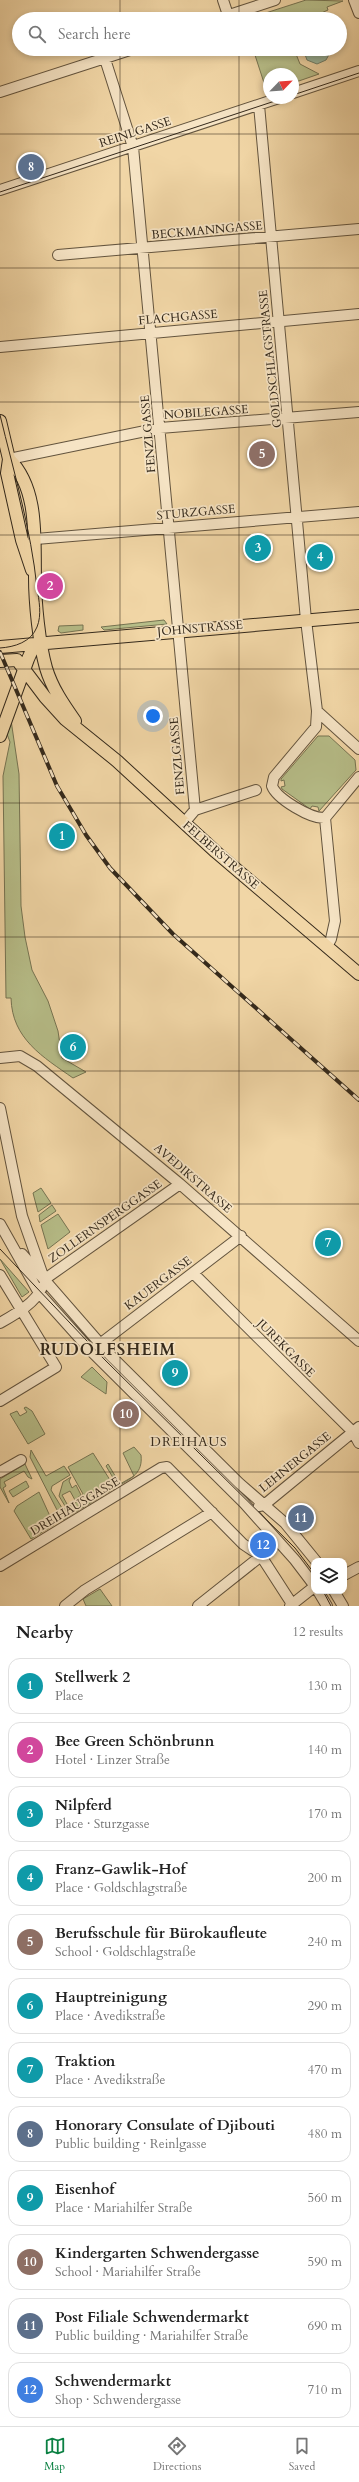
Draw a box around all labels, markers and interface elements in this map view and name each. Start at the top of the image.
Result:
search box [12,12,347,56]
icon: search [26,23,48,45]
text: Search here [58,24,131,44]
north arrow [263,68,299,104]
street label: REINLGASSE [97,113,173,151]
pin: 8 [18,152,44,182]
street label: BECKMANNGASSE [151,217,263,243]
street label: GOLDSCHLAGSTRASSE [255,289,285,429]
street label: FLACHGASSE [138,306,218,328]
street label: FENZLGASSE [137,395,159,473]
street label: NOBILEGASSE [163,401,249,423]
pin: 5 [249,439,275,469]
street label: STURZGASSE [156,501,236,523]
pin: 3 [245,533,271,563]
pin: 4 [307,542,333,572]
pin: 2 [37,571,63,601]
street label: JOHNSTRASSE [155,616,243,640]
your location [143,706,163,726]
street label: FENZLGASSE [166,717,188,795]
street label: FELBERSTRASSE [179,817,263,893]
pin: 1 [49,821,75,851]
pin: 6 [60,1032,86,1062]
street label: AVEDIKSTRASSE [151,1140,235,1216]
street label: ZOLLERNSPERGGASSE [45,1176,165,1266]
pin: 7 [315,1228,341,1258]
street label: KAUERGASSE [121,1252,195,1314]
street label: JUREKGASSE [252,1314,319,1381]
district label: RUDOLFSHEIM [40,1339,176,1361]
pin: 9 [162,1358,188,1388]
pin: 10 [113,1399,139,1429]
street label: LEHNERGASSE [256,1428,334,1496]
district label: DREIHAUS [150,1433,228,1451]
street label: DREIHAUSGASSE [27,1473,123,1539]
pin: 11 [288,1503,314,1533]
pin: 12 [250,1530,276,1560]
map controls [311,1558,347,1594]
button: layers [311,1558,347,1594]
text: Nearby [16,1621,73,1644]
text: 12 results [292,1623,343,1641]
text: Stellwerk 2 [55,1667,130,1687]
text: 1 [27,1677,33,1695]
text: 130 m [308,1677,342,1695]
text: Place [55,1687,83,1705]
text: Bee Green Schönbrunn [55,1731,214,1751]
text: 2 [27,1741,33,1759]
text: 140 m [308,1741,342,1759]
text: Hotel · Linzer Straße [55,1751,170,1769]
text: Nilpferd [55,1795,112,1815]
text: 3 [27,1805,33,1823]
text: 170 m [308,1805,342,1823]
text: Place · Sturzgasse [55,1815,150,1833]
text: Franz-Gawlik-Hof [55,1859,186,1879]
text: 4 [27,1869,33,1887]
text: 200 m [308,1869,342,1887]
text: Place · Goldschlagstraße [55,1879,187,1897]
text: Berufsschule für Bürokaufleute [55,1923,267,1943]
text: 5 [27,1933,33,1951]
text: 240 m [308,1933,342,1951]
text: School · Goldschlagstraße [55,1943,196,1961]
text: Hauptreinigung [55,1987,167,2007]
text: 6 [27,1997,33,2015]
text: 290 m [308,1997,342,2015]
text: Place · Avedikstraße [55,2007,165,2025]
text: Traktion [55,2051,115,2071]
text: 7 [27,2061,33,2079]
text: 470 m [308,2061,342,2079]
text: Place · Avedikstraße [55,2071,165,2089]
text: Honorary Consulate of Djibouti [55,2115,275,2135]
text: 8 [27,2125,33,2143]
text: 480 m [308,2125,342,2143]
text: Public building · Reinlgasse [55,2135,207,2153]
text: Eisenhof [55,2179,114,2199]
text: 9 [27,2189,33,2207]
text: 560 m [308,2189,342,2207]
text: Place · Mariahilfer Straße [55,2199,192,2217]
text: Kindergarten Schwendergasse [55,2243,260,2263]
text: 10 [23,2253,37,2271]
text: 590 m [308,2253,342,2271]
text: School · Mariahilfer Straße [55,2263,201,2281]
text: Post Filiale Schwendermarkt [55,2307,249,2327]
text: 11 [23,2317,37,2335]
text: 690 m [308,2317,342,2335]
text: Public building · Mariahilfer Straße [55,2327,249,2345]
text: Schwendermarkt [55,2371,171,2391]
text: 12 [23,2381,37,2399]
text: 710 m [308,2381,342,2399]
text: Shop · Schwendergasse [55,2391,181,2409]
tab: Map [44,2435,66,2474]
tab: Directions [153,2435,201,2474]
tab: Saved [289,2435,315,2474]

